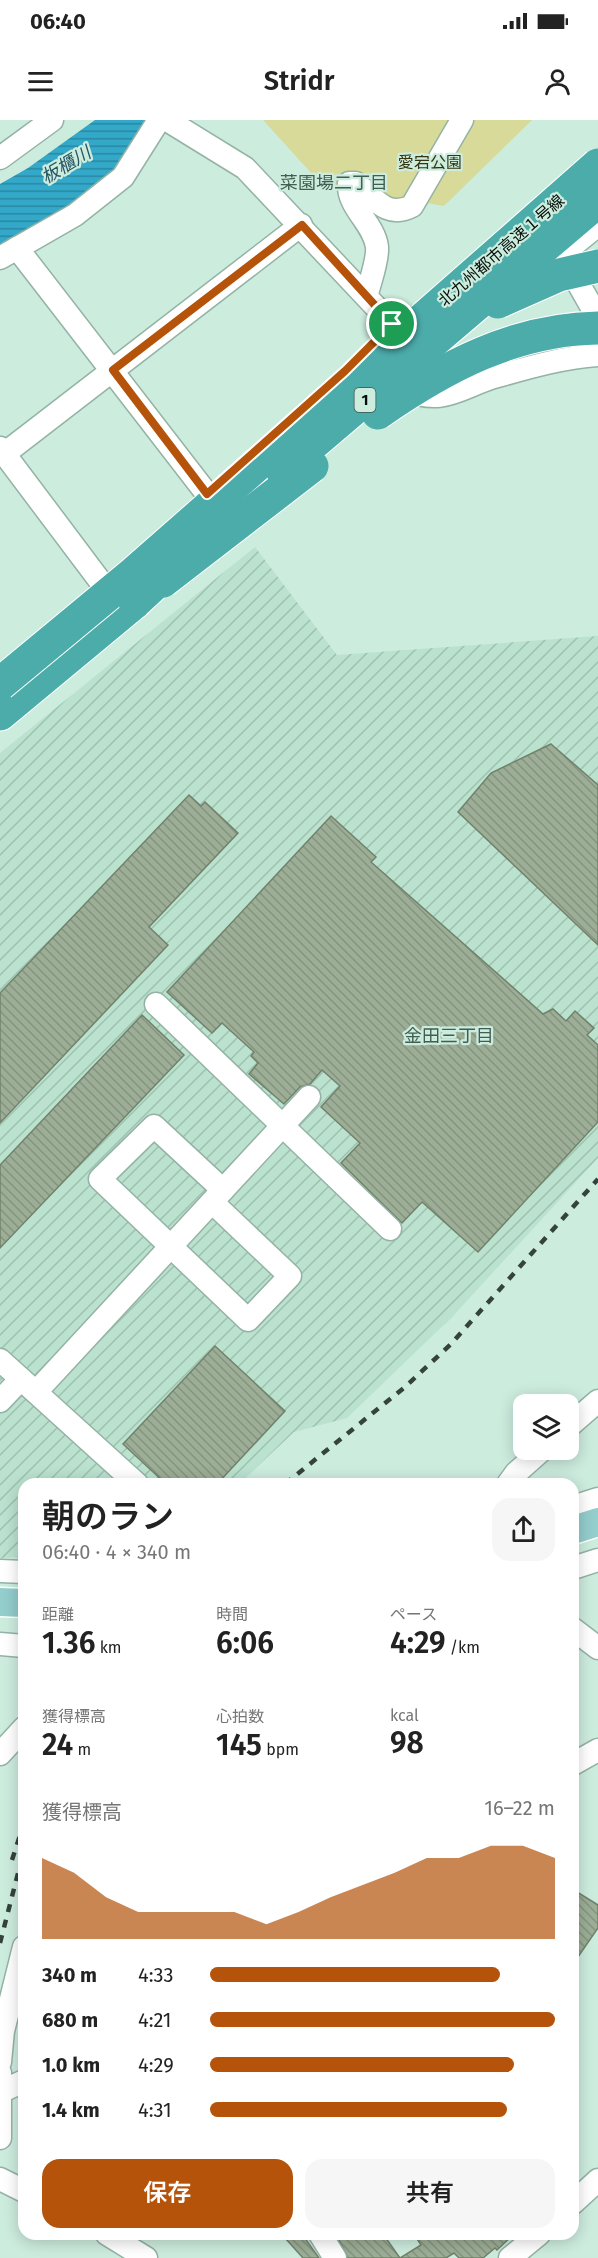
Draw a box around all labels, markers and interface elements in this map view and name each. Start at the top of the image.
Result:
text: 06:40 [30,8,86,35]
icon: menu [24,65,57,98]
text: Stridr [264,65,334,97]
icon: person [541,65,574,98]
water label: 板櫃川 [37,141,97,188]
park label: 愛宕公園 [398,153,462,172]
district label: 菜園場二丁目 [280,172,388,194]
street label: 北九州都市高速１号線 [435,191,568,310]
pin [366,298,417,349]
icon: arrive [375,307,408,340]
road number: 1 [354,388,376,412]
district label: 金田三丁目 [404,1025,494,1047]
map controls [513,1394,579,1460]
button: layers [513,1394,579,1460]
text: 朝のラン [42,1497,174,1537]
button: share [492,1498,555,1561]
text: 06:40 · 4 × 340 m [42,1540,191,1564]
text: 距離 [42,1605,74,1624]
text: 時間 [216,1605,248,1624]
text: ペース [390,1605,437,1624]
text: 1.36 [42,1625,95,1661]
text: 6:06 [216,1625,274,1661]
text: 4:29 [390,1625,446,1661]
text: km [95,1638,122,1657]
text: /km [446,1638,480,1657]
text: kcal [390,1706,419,1725]
text: 獲得標高 [42,1707,106,1726]
text: 心拍数 [216,1707,264,1726]
text: 98 [390,1725,424,1761]
text: 24 [42,1727,73,1763]
text: 145 [216,1727,262,1763]
text: m [73,1740,91,1759]
text: bpm [262,1740,299,1759]
text: 16–22 m [484,1796,555,1820]
text: 獲得標高 [42,1800,122,1824]
text: 340 m [42,1963,97,1987]
text: 4:33 [138,1963,174,1987]
text: 680 m [42,2008,98,2032]
text: 4:21 [138,2008,172,2032]
text: 1.0 km [42,2053,100,2077]
text: 4:29 [138,2053,174,2077]
text: 1.4 km [42,2098,100,2122]
text: 4:31 [138,2098,172,2122]
button: 保存 [42,2159,293,2228]
button: 共有 [305,2159,555,2228]

